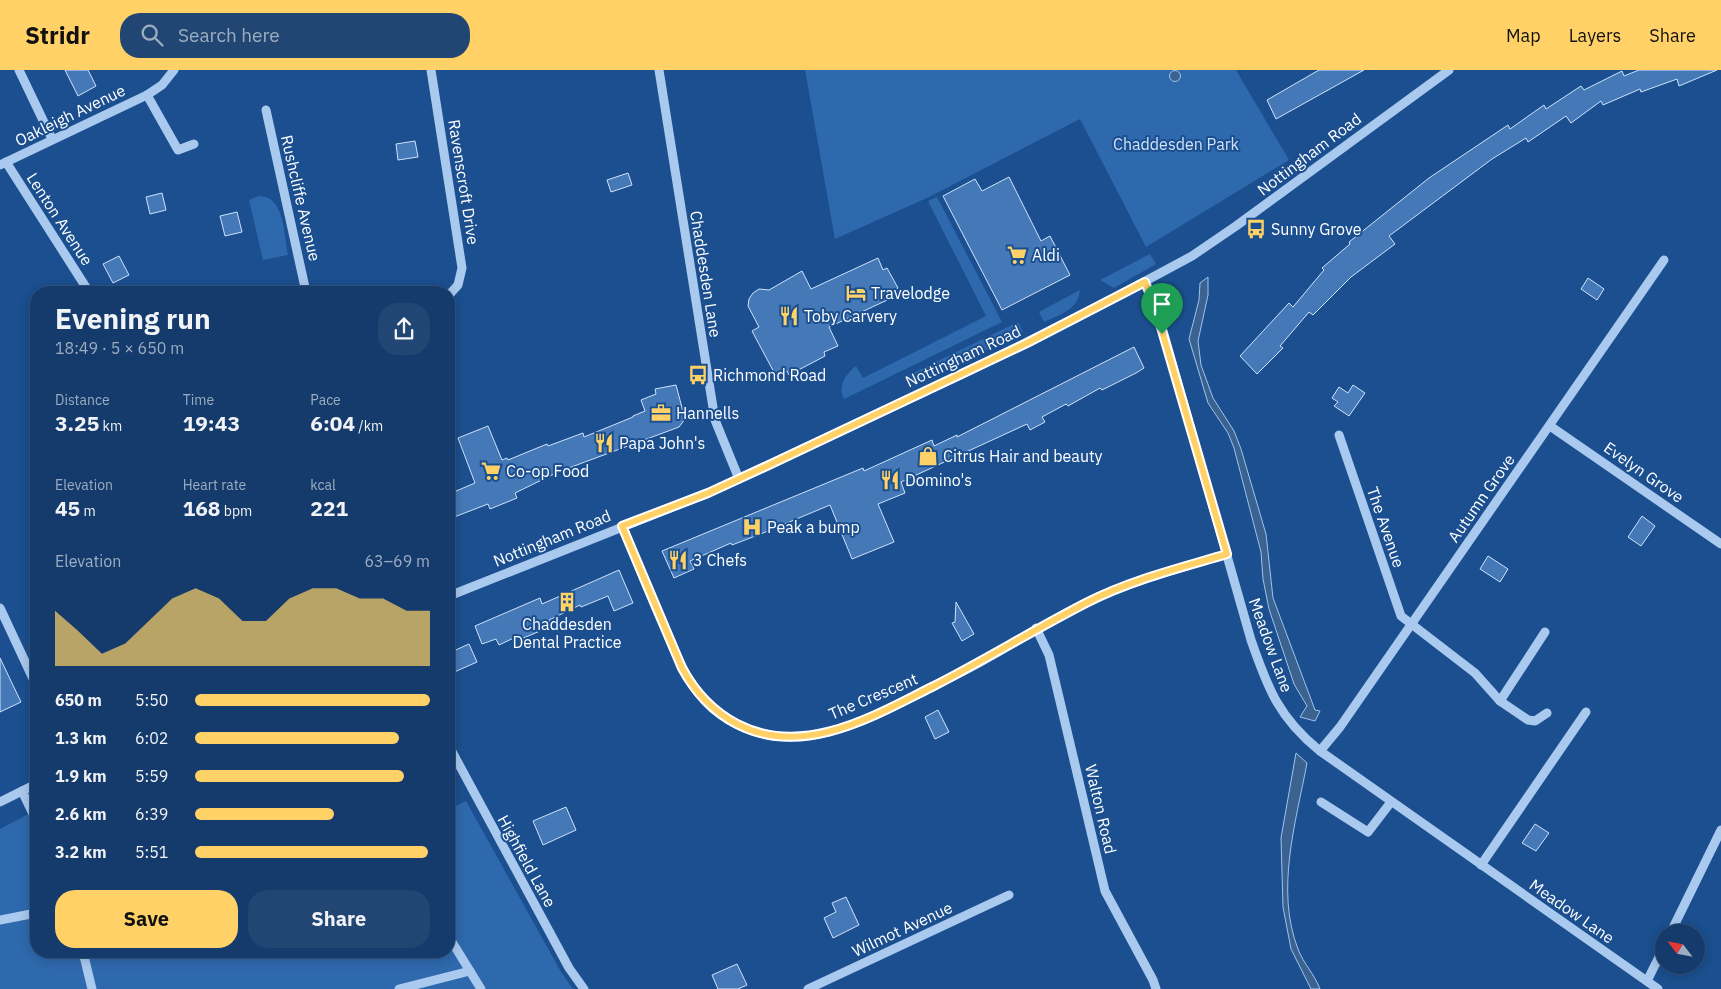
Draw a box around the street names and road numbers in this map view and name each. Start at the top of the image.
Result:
street label: Oakleigh Avenue [12,80,129,150]
street label: Nottingham Road [1253,108,1365,200]
street label: Ravenscroft Drive [444,118,484,246]
street label: Rushcliffe Avenue [277,133,325,263]
street label: Lenton Avenue [23,169,98,269]
street label: Chaddesden Lane [686,209,726,339]
street label: Nottingham Road [902,321,1024,391]
street label: Evelyn Grove [1600,437,1688,507]
street label: Autumn Grove [1443,450,1519,546]
street label: The Avenue [1363,484,1409,570]
street label: Nottingham Road [490,505,614,571]
street label: Meadow Lane [1245,595,1297,695]
street label: The Crescent [826,668,920,724]
street label: Walton Road [1081,762,1121,856]
street label: Highfield Lane [493,811,561,911]
street label: Meadow Lane [1526,874,1618,948]
street label: Wilmot Avenue [849,897,956,961]

